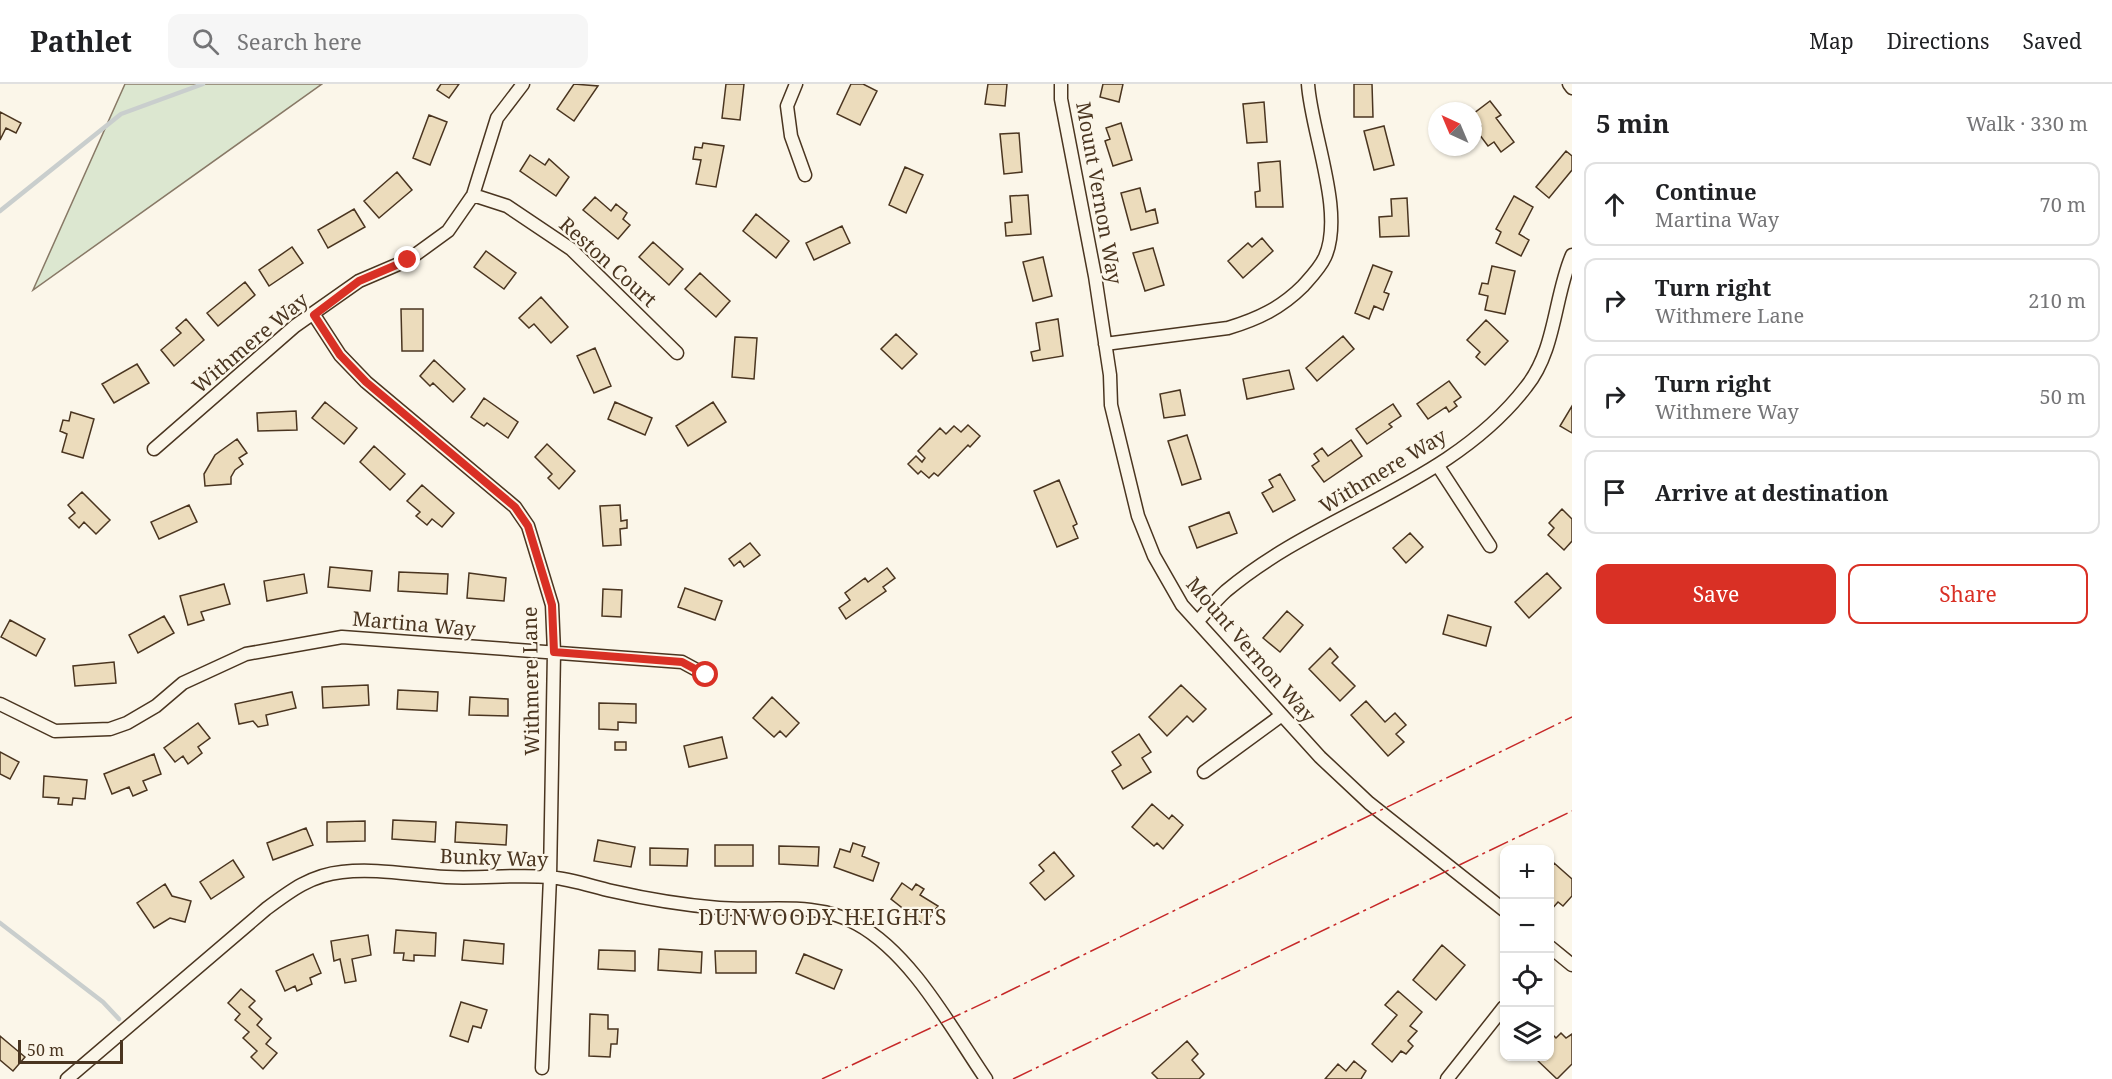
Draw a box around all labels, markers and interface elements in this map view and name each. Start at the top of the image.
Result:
search box [168,14,588,68]
text: Pathlet [30,22,132,60]
icon: search [189,25,222,58]
text: Search here [237,26,362,56]
text: Map [1809,27,1854,55]
text: Directions [1887,27,1989,55]
text: Saved [2022,27,2082,55]
street label: Mount Vernon Way [1070,100,1129,287]
north arrow [1428,102,1482,156]
text: 5 min [1596,105,1670,141]
text: Walk · 330 m [1966,110,2088,137]
text: Continue [1655,176,1757,206]
icon: ahead [1598,188,1631,221]
text: 70 m [2040,191,2086,218]
text: Martina Way [1655,206,1779,233]
street label: Reston Court [554,211,663,313]
route end [394,246,420,272]
text: Turn right [1655,272,1771,302]
icon: right [1598,284,1631,317]
street label: Withmere Way [186,286,314,399]
text: 210 m [2028,287,2086,314]
text: Withmere Lane [1655,302,1804,329]
text: Turn right [1655,368,1771,398]
icon: right [1598,380,1631,413]
text: 50 m [2040,383,2086,410]
text: Withmere Way [1655,398,1799,425]
street label: Withmere Way [1314,422,1452,519]
icon: arrive [1598,476,1631,509]
text: Arrive at destination [1655,477,1889,507]
button: Save [1596,564,1836,624]
button: Share [1848,564,2088,624]
street label: Mount Vernon Way [1181,571,1323,729]
street label: Martina Way [351,605,478,642]
street label: Withmere Lane [516,606,545,756]
route start [692,661,718,687]
street label: Bunky Way [439,842,549,873]
map controls [1500,845,1554,1061]
button: + [1500,845,1554,899]
button: − [1500,899,1554,953]
district label: DUNWOODY HEIGHTS [698,903,948,931]
button: locate [1500,953,1554,1007]
button: layers [1500,1007,1554,1061]
scale bar [18,1037,123,1064]
text: 50 m [27,1039,64,1061]

